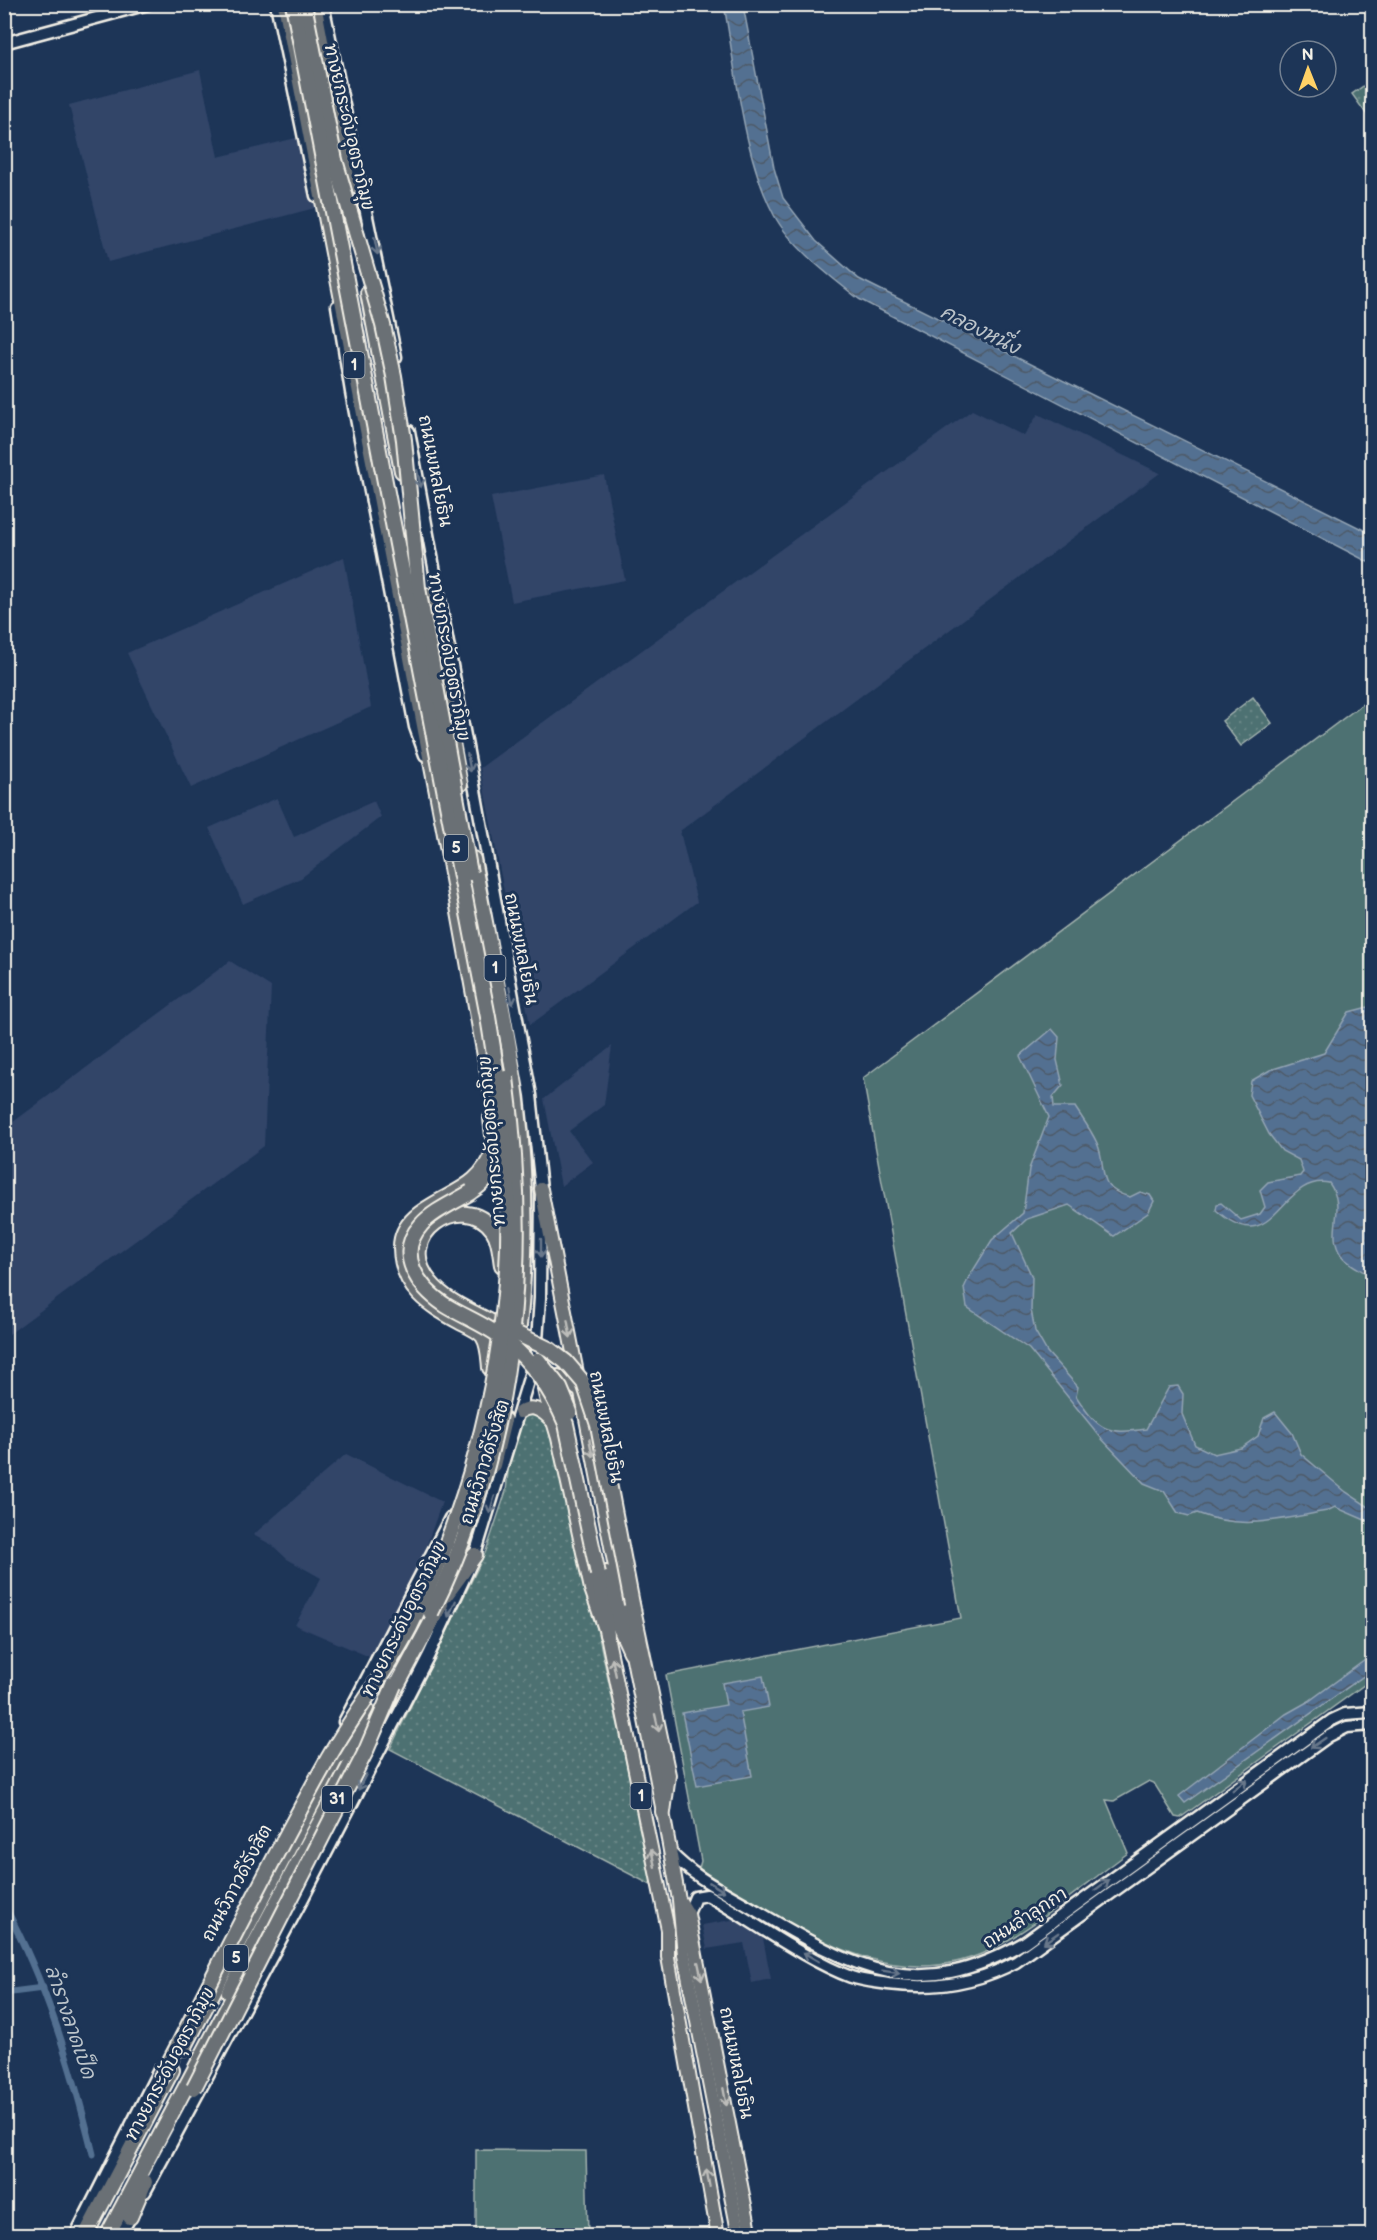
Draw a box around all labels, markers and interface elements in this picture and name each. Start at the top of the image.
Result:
north arrow [1278,39,1338,99]
street label: ทางยกระดับอุตราภิมุข [317,41,379,213]
text: N [1302,46,1314,65]
one-way arrow [370,237,382,256]
water label: คลองหนึ่ง [936,294,1028,361]
road number: 1 [344,352,364,378]
street label: ถนนพหลโยธิน [414,413,459,529]
one-way arrow [413,470,425,489]
street label: ทางยกระดับอุตราภิมุข [421,571,475,743]
one-way arrow [464,752,475,772]
road number: 5 [444,835,468,861]
street label: ถนนพหลโยธิน [500,891,545,1007]
road number: 1 [484,955,506,981]
one-way arrow [506,986,517,1005]
street label: ทางยกระดับอุตราภิมุข [473,1055,513,1227]
one-way arrow [535,1237,547,1257]
one-way arrow [564,1318,575,1338]
street label: ถนนพหลโยธิน [585,1369,630,1485]
street label: ถนนวิภาวดีรังสิต [454,1397,514,1527]
one-way arrow [586,1438,597,1458]
one-way arrow [486,1495,497,1514]
street label: ทางยกระดับอุตราภิมุข [356,1537,454,1702]
one-way arrow [445,1599,457,1617]
one-way arrow [608,1658,619,1677]
one-way arrow [652,1713,664,1732]
one-way arrow [1311,1737,1327,1749]
one-way arrow [356,1773,367,1791]
one-way arrow [1232,1779,1248,1791]
road number: 1 [630,1783,652,1809]
road number: 31 [322,1786,352,1812]
street label: ถนนวิภาวดีรังสิต [196,1820,277,1945]
one-way arrow [647,1849,659,1868]
one-way arrow [1094,1879,1110,1891]
one-way arrow [708,1881,725,1893]
street label: ถนนลำลูกกา [978,1881,1073,1956]
one-way arrow [1044,1932,1060,1944]
road number: 5 [224,1945,248,1971]
one-way arrow [803,1950,820,1962]
water label: ลำรางลาดเป็ด [39,1961,103,2083]
one-way arrow [694,1961,706,1980]
one-way arrow [881,1967,900,1978]
street label: ทางยกระดับอุตราภิมุข [120,1983,222,2146]
street label: ถนนพหลโยธิน [715,2005,760,2121]
one-way arrow [720,2087,731,2107]
one-way arrow [702,2169,713,2188]

